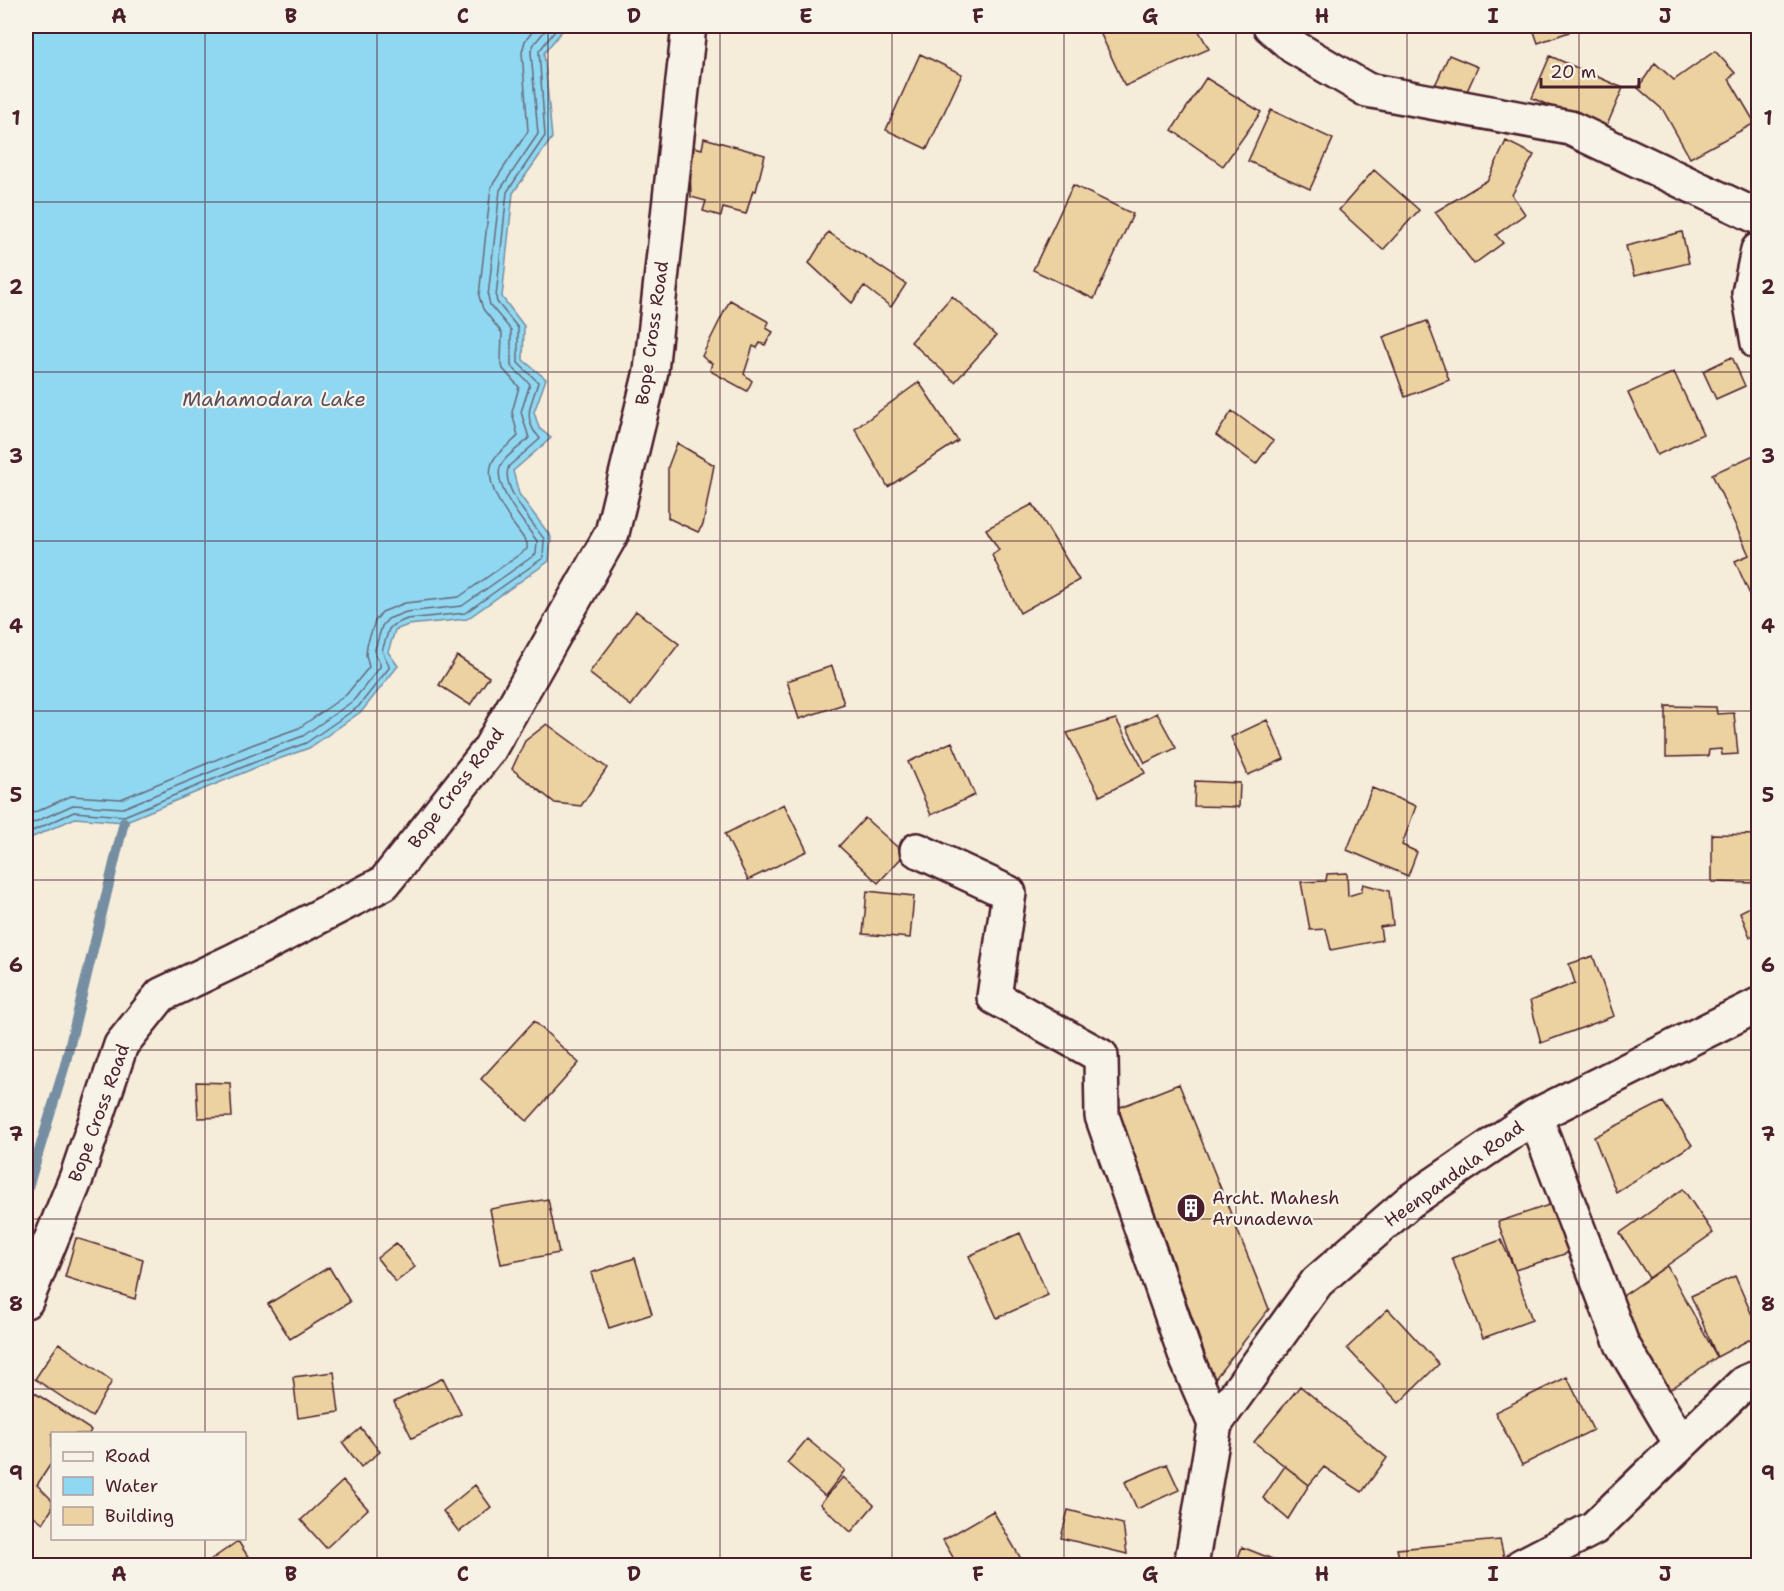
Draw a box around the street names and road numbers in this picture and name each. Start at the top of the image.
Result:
street label: Bope Cross Road [630,259,674,407]
street label: Bope Cross Road [403,723,509,853]
street label: Bope Cross Road [63,1041,135,1185]
street label: Heenpandala Road [1379,1115,1529,1233]

